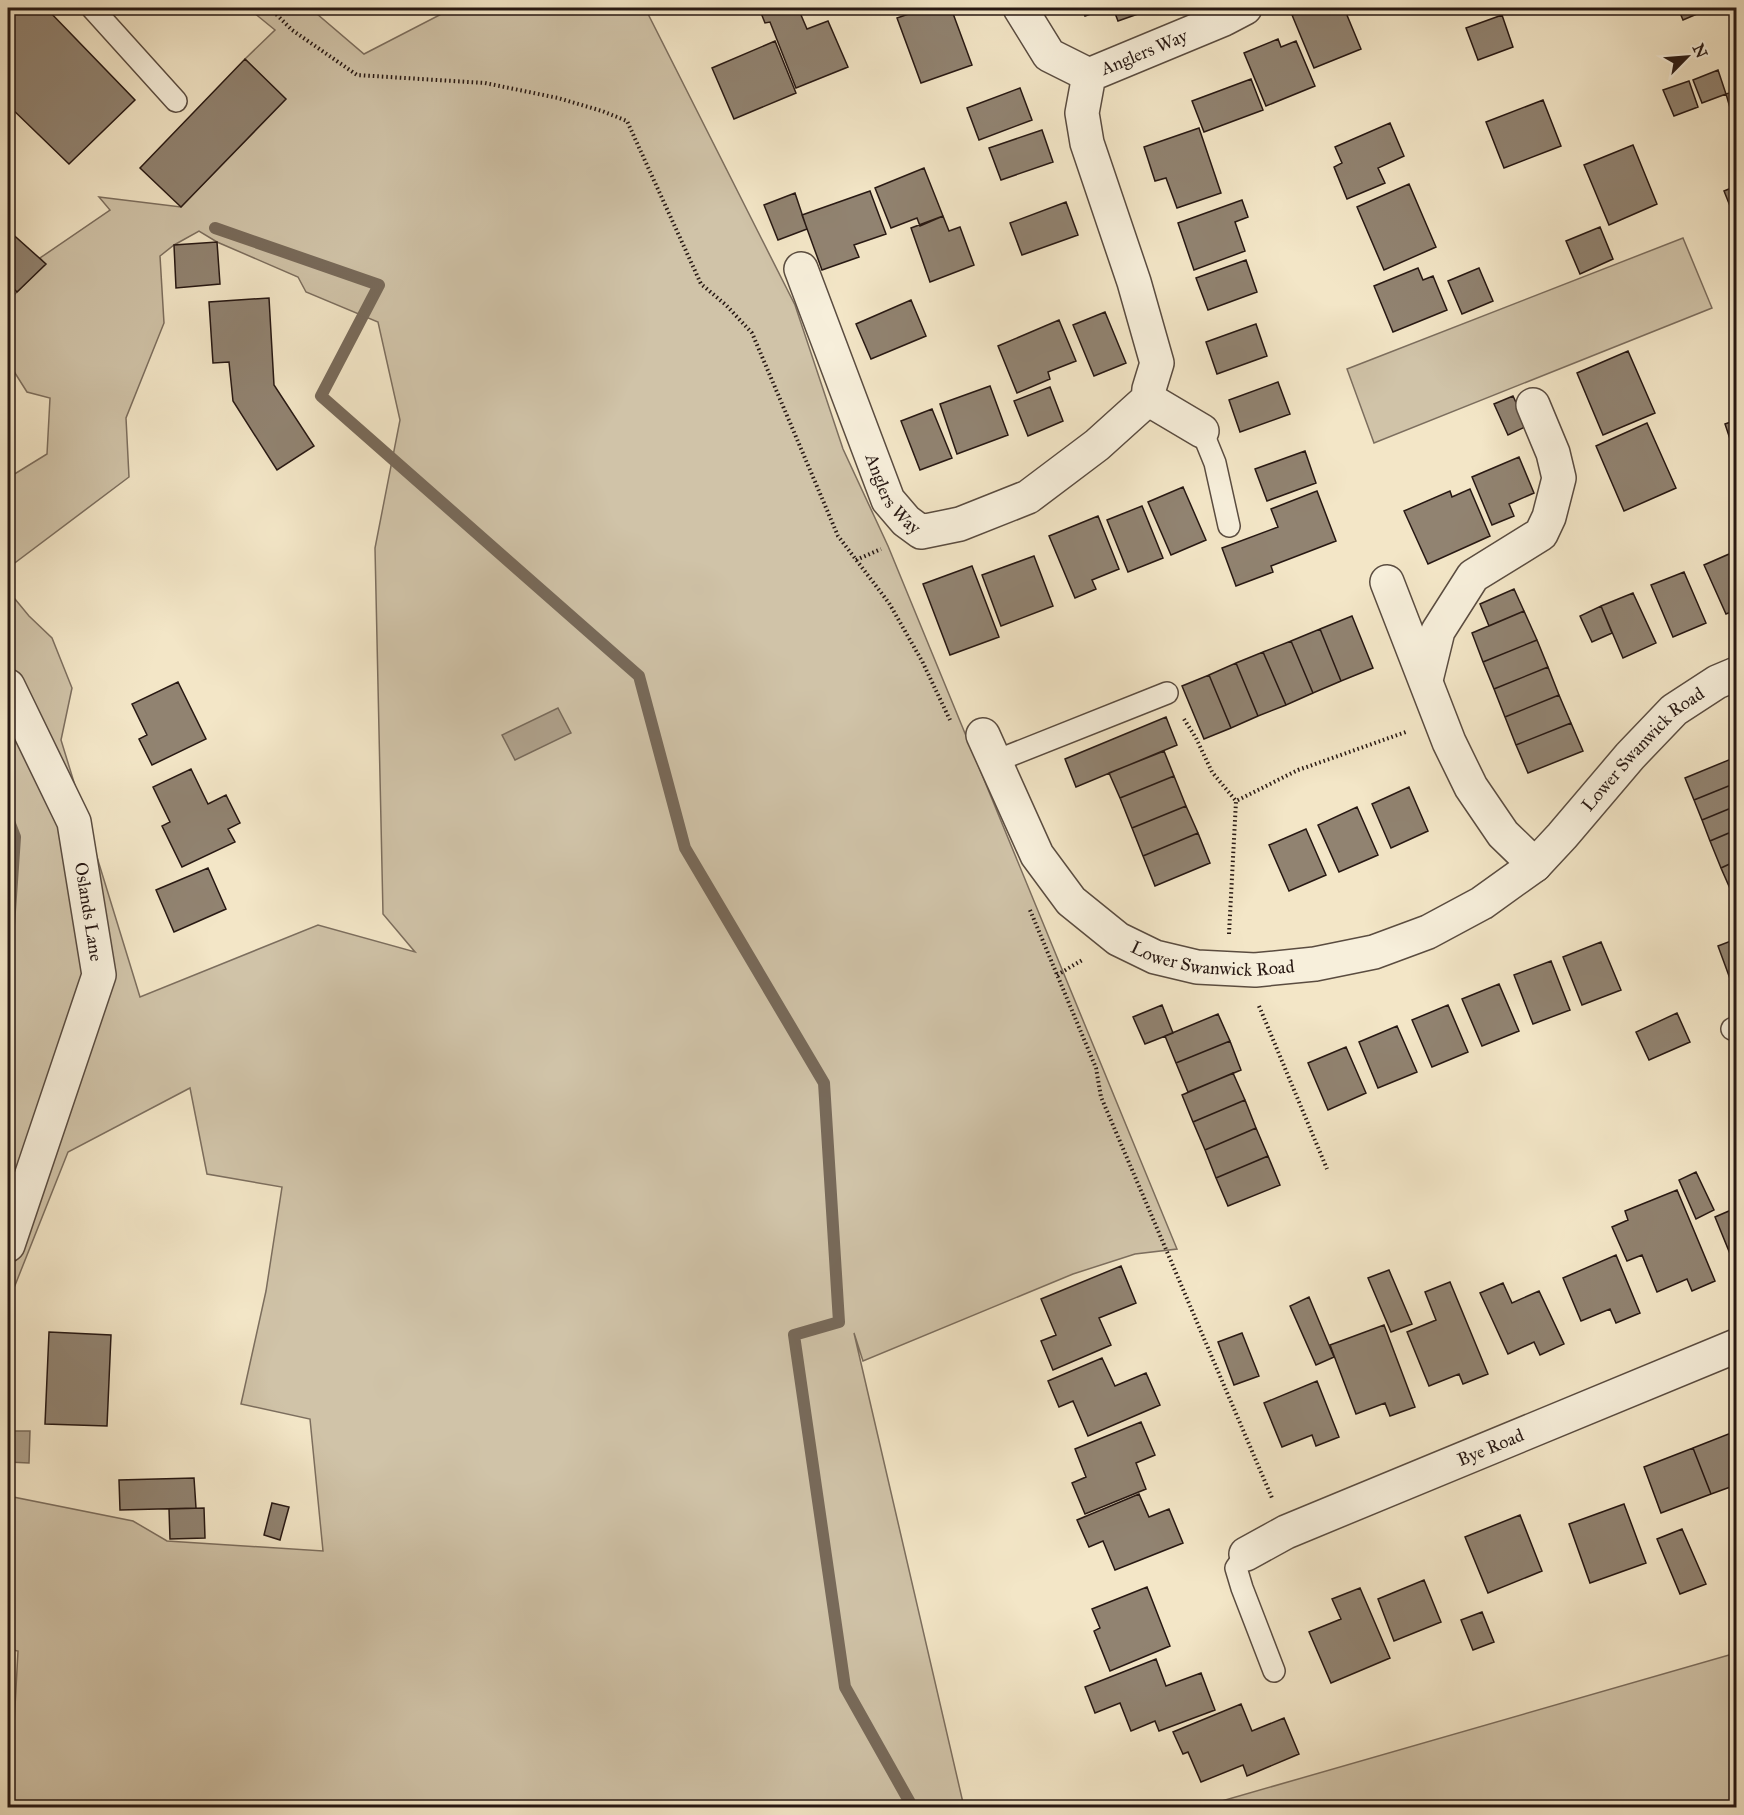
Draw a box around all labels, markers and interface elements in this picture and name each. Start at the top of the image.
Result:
street label: Anglers Way [1096,24,1191,80]
north arrow [1657,27,1717,87]
text: N [1689,41,1712,61]
street label: Anglers Way [860,450,925,539]
street label: Lower Swanwick Road [1577,682,1708,816]
street label: Oslands Lane [70,860,108,963]
street label: Lower Swanwick Road [1127,936,1295,981]
street label: Bye Road [1454,1424,1527,1471]

